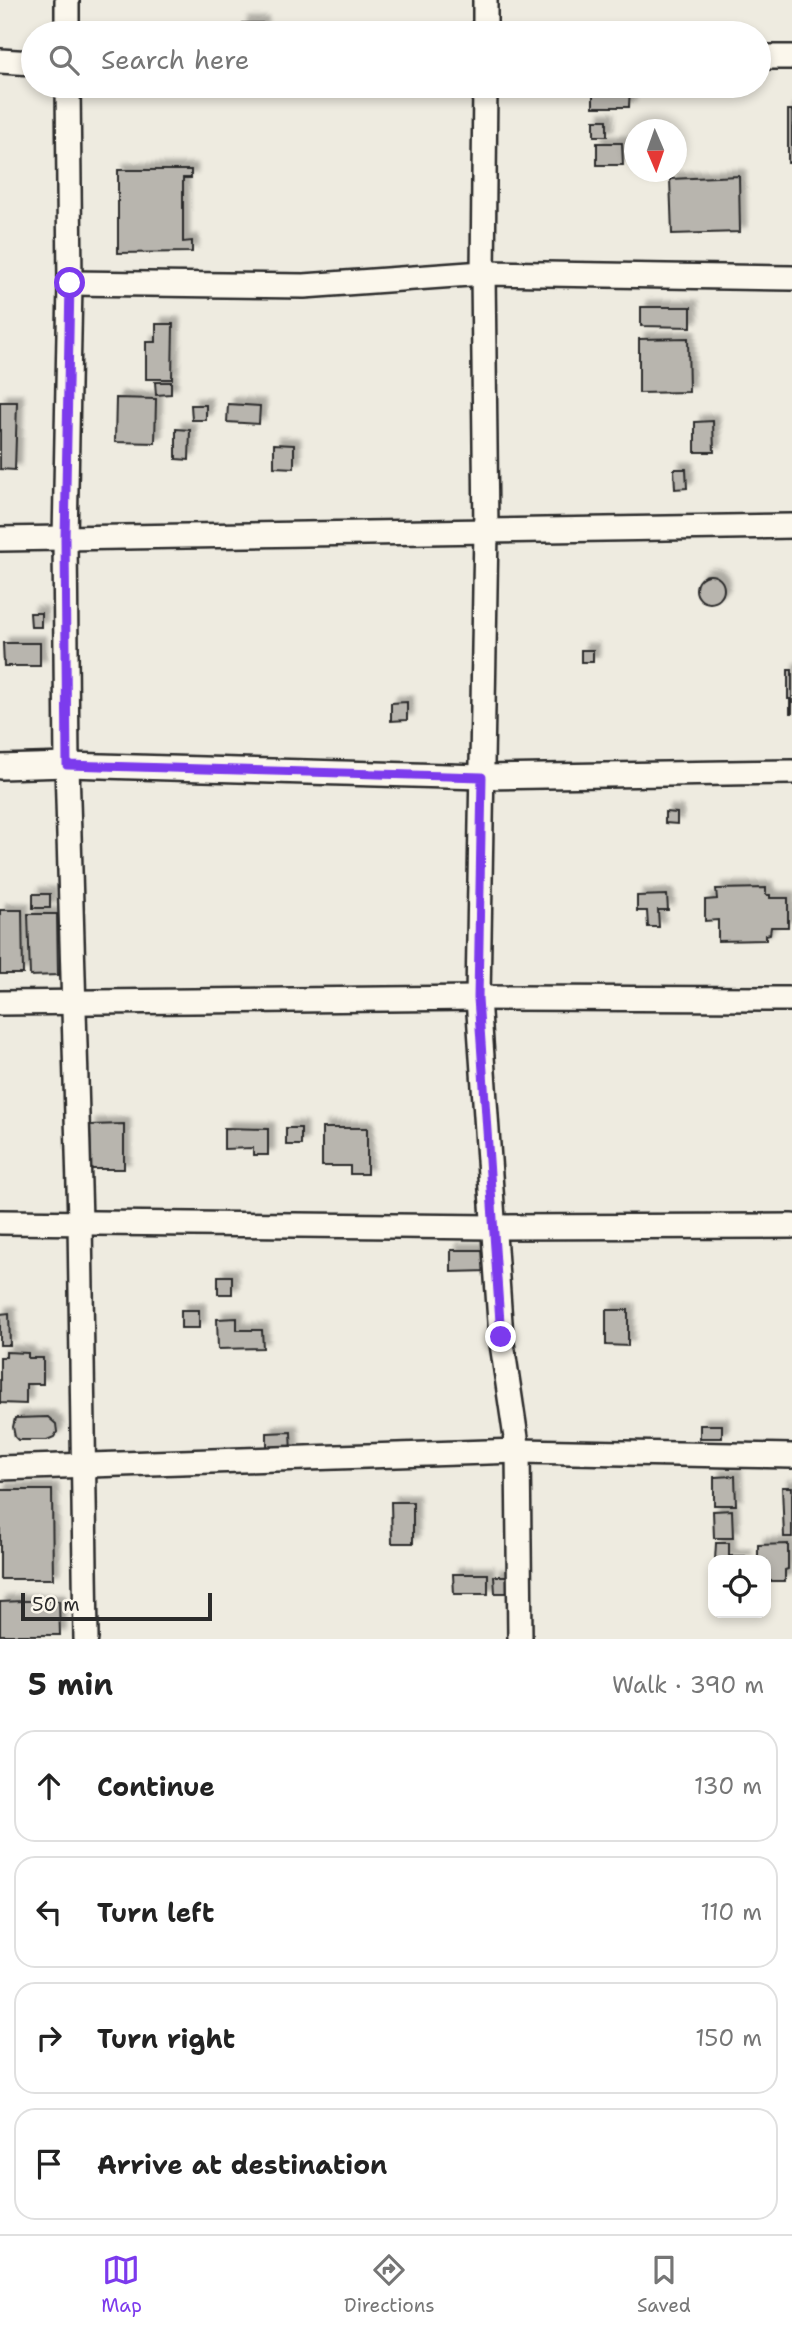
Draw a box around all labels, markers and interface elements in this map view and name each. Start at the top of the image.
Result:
search box [21,21,771,98]
icon: search [45,41,83,79]
text: Search here [101,42,250,77]
north arrow [624,119,687,182]
route start [54,267,85,298]
route end [485,1321,516,1352]
map controls [708,1555,771,1618]
button: locate [708,1555,771,1618]
scale bar [21,1590,212,1622]
text: 50 m [32,1592,80,1617]
text: 5 min [28,1664,113,1705]
text: Walk · 390 m [612,1670,764,1700]
icon: ahead [30,1767,68,1805]
text: Continue [97,1769,215,1804]
text: 130 m [694,1771,762,1801]
icon: left [30,1893,68,1931]
text: Turn left [97,1895,214,1930]
text: 110 m [700,1897,762,1927]
icon: right [30,2019,68,2057]
text: Turn right [97,2021,235,2056]
text: 150 m [695,2023,762,2053]
icon: arrive [30,2145,68,2183]
text: Arrive at destination [97,2147,387,2182]
tab: Map [101,2251,142,2318]
tab: Directions [344,2251,435,2318]
tab: Saved [637,2251,691,2318]

